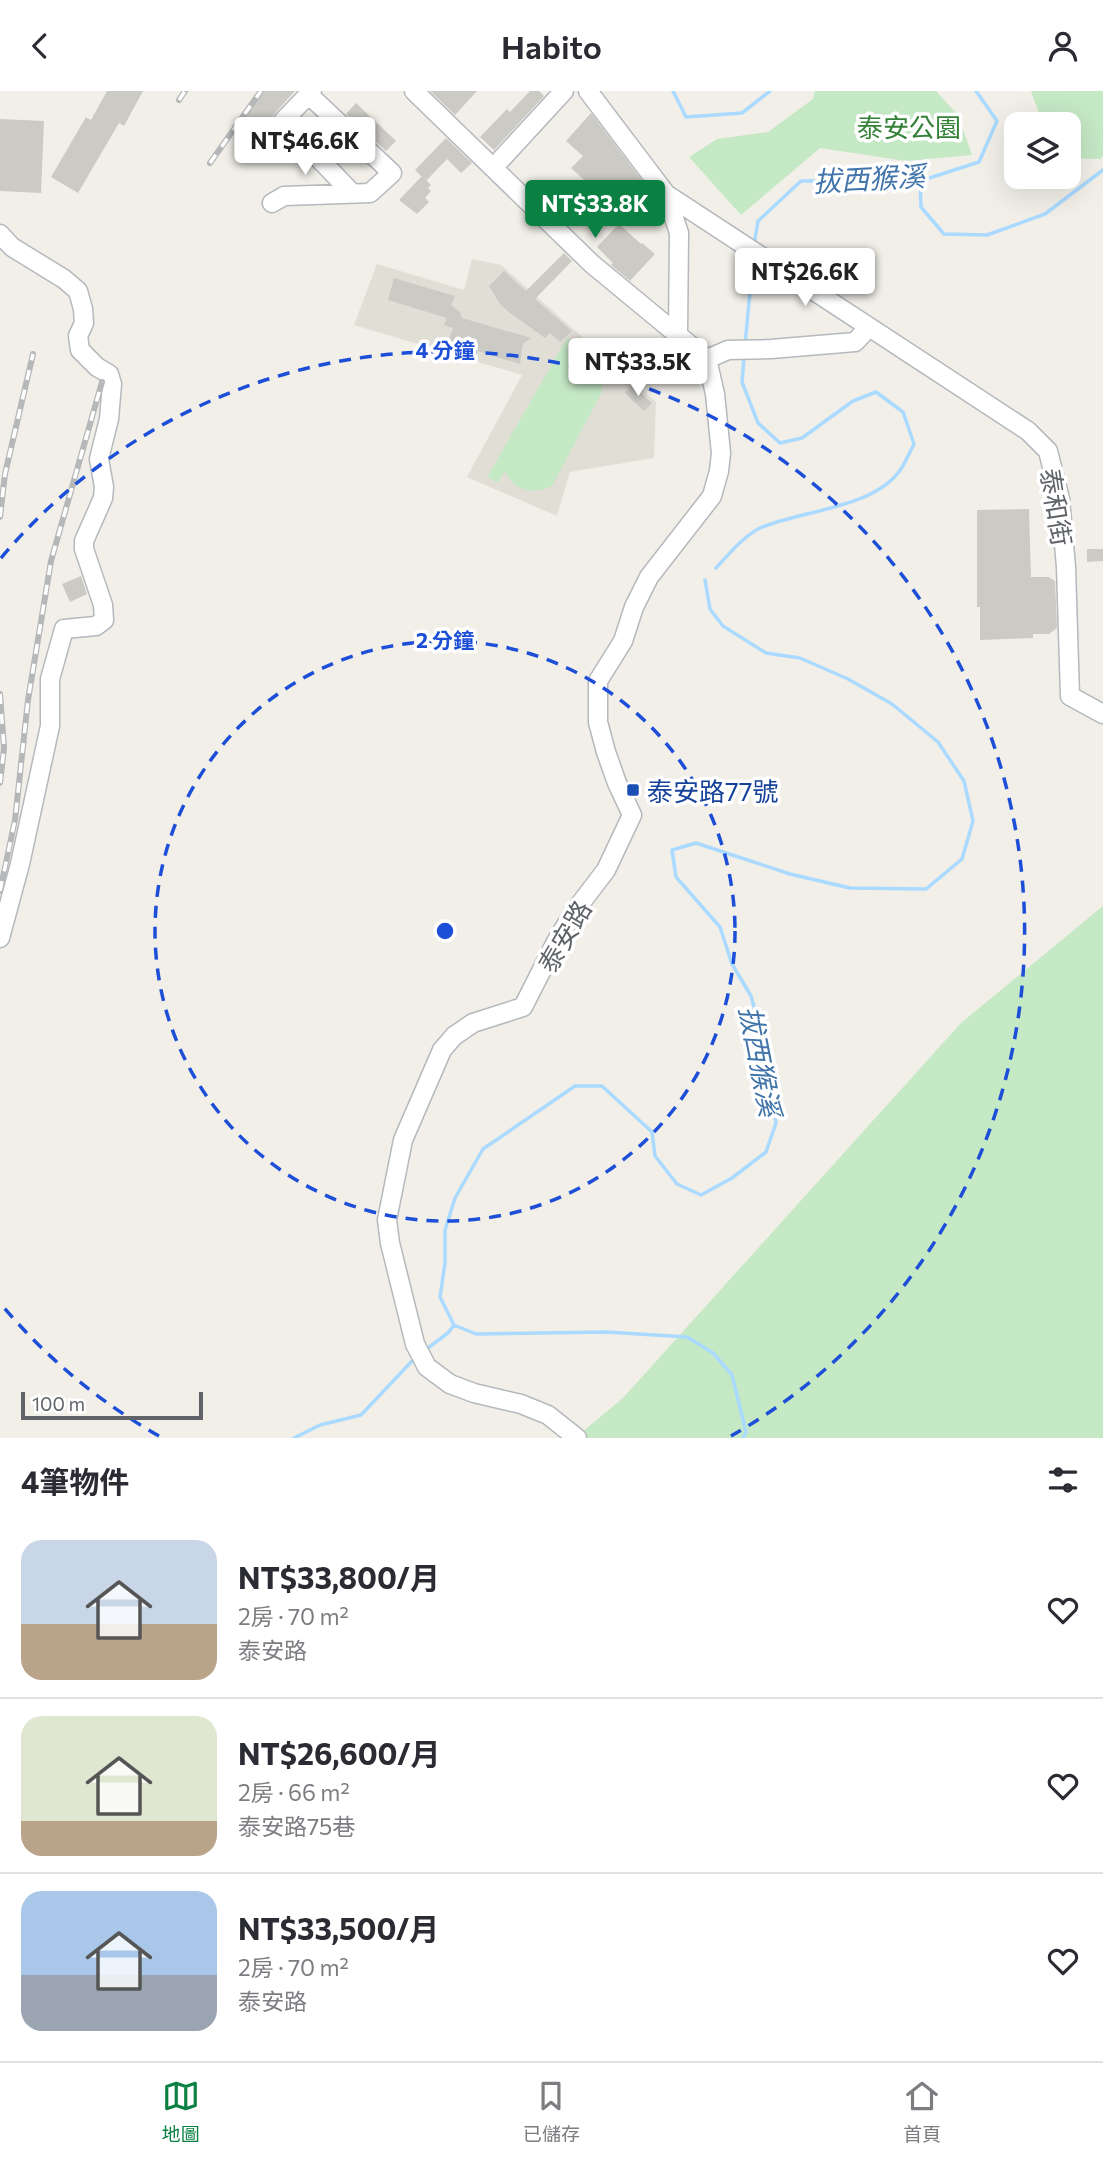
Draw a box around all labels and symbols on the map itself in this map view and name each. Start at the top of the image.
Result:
park label: 泰安公園 [857,111,961,142]
pin: NT$46.6K [233,118,377,177]
water label: 拔西猴溪 [812,158,930,198]
pin: NT$33.8K [523,181,667,240]
pin: NT$26.6K [733,249,877,308]
text: 4 分鐘 [416,337,474,362]
pin: NT$33.5K [566,338,710,398]
street label: 泰和街 [1036,466,1078,548]
text: 2 分鐘 [416,627,474,652]
place label: 泰安路77號 [647,775,778,806]
marker: 泰安路77號 [625,782,641,798]
street label: 泰安路 [531,894,597,978]
centre of rings [433,919,457,943]
water label: 拔西猴溪 [734,1003,789,1123]
scale bar [21,1389,203,1421]

